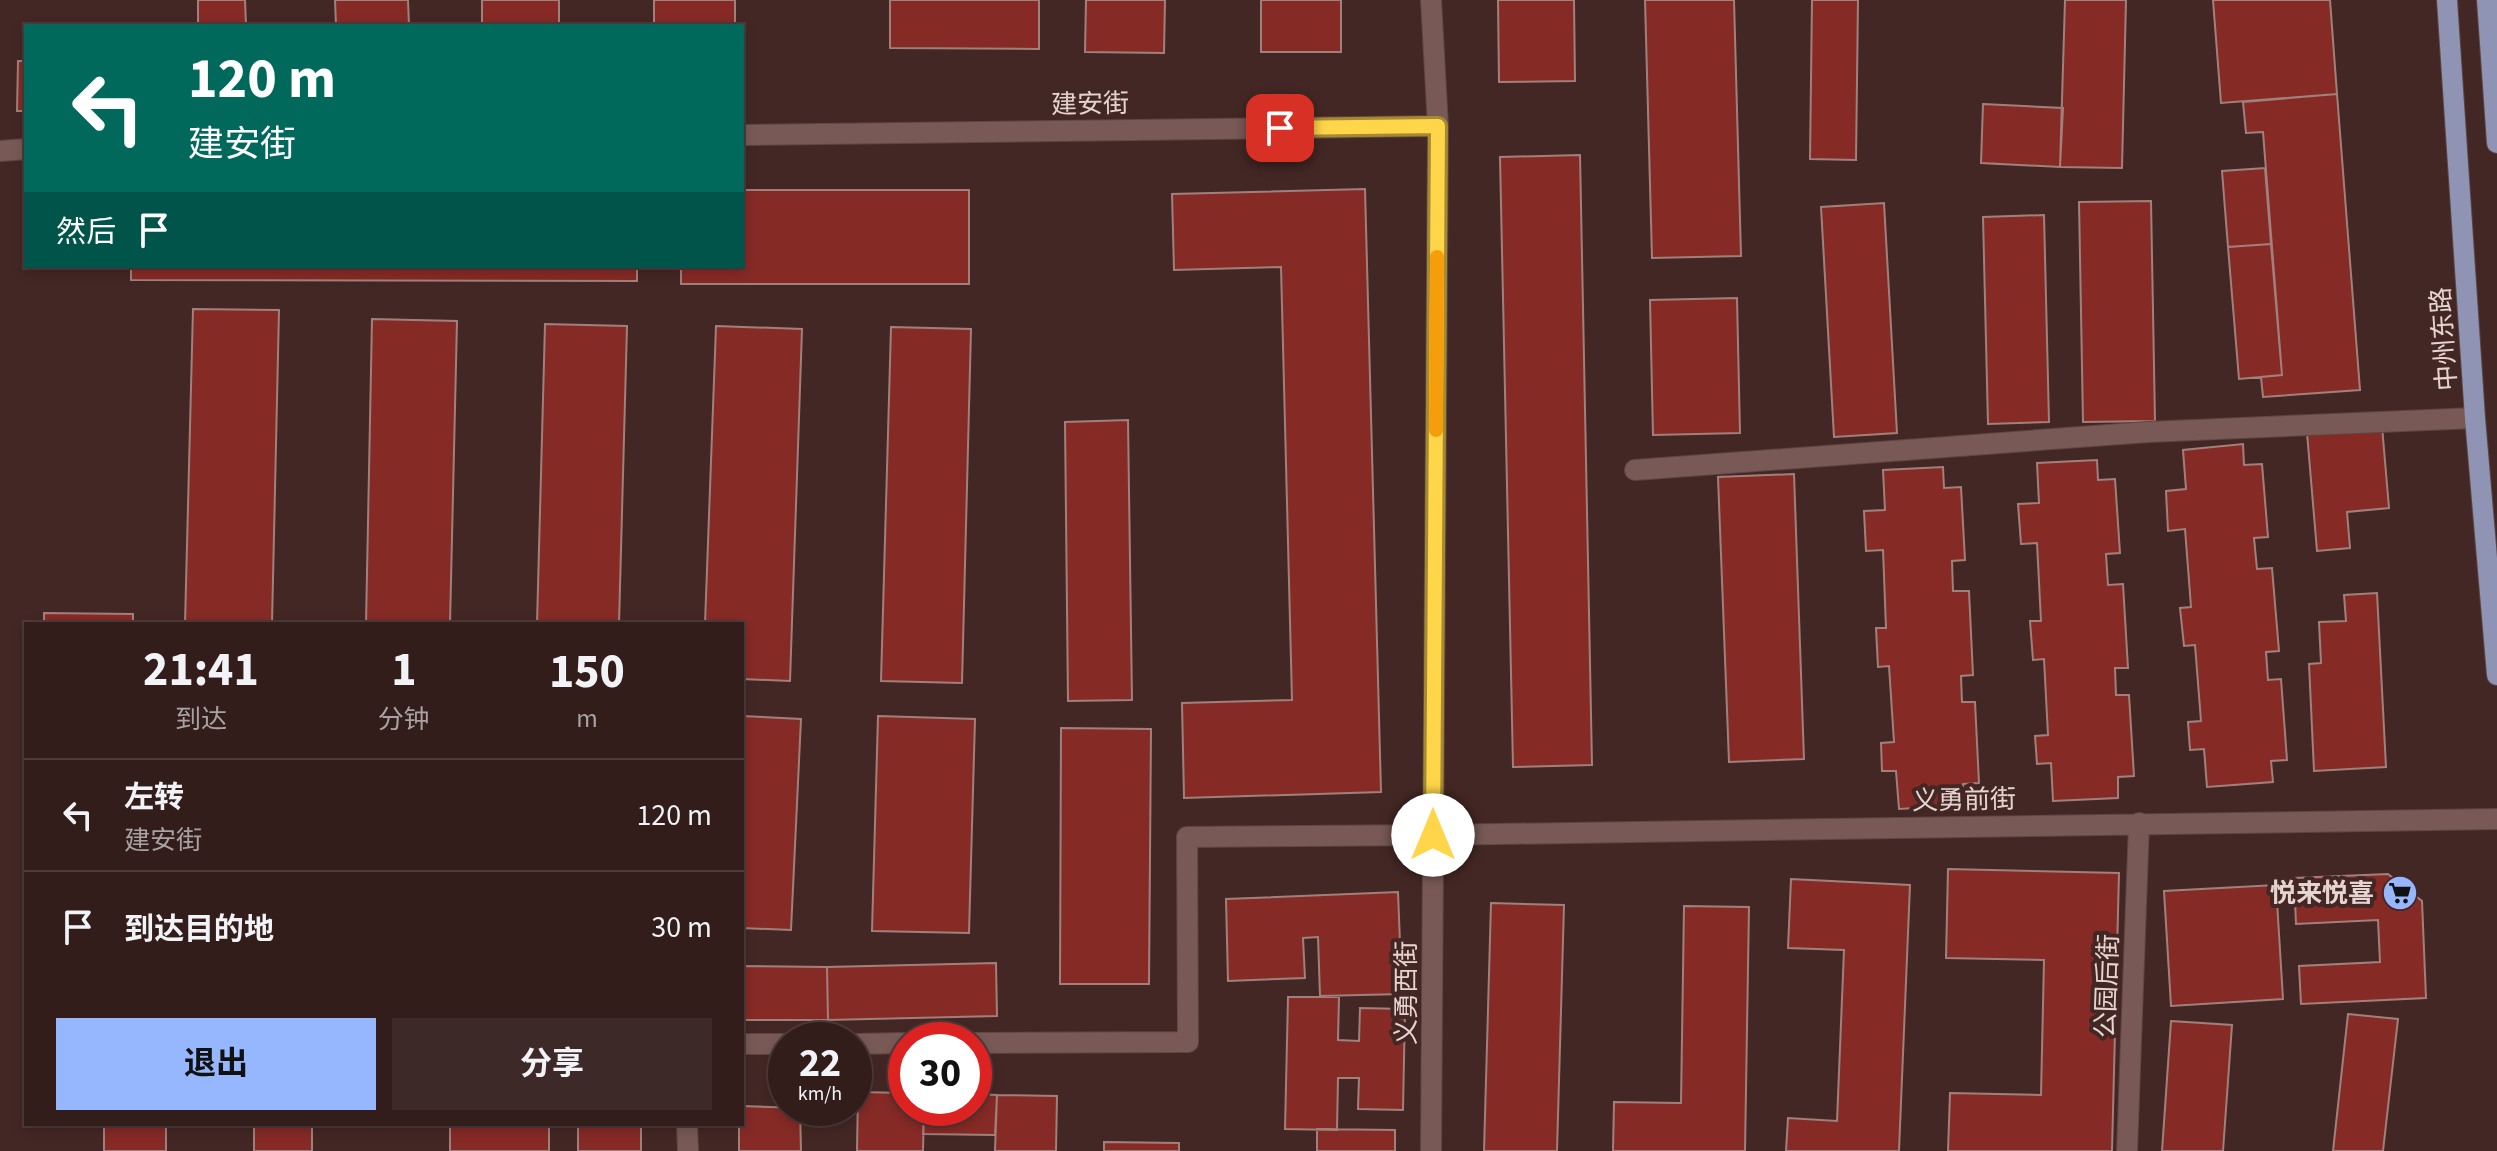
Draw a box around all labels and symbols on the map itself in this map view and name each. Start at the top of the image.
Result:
street label: 建安街 [1051,85,1129,123]
pin [1246,94,1314,162]
street label: 中州东路 [2422,286,2466,392]
street label: 义勇前街 [1912,781,2016,819]
position arrow [1391,793,1475,877]
supermarket icon: 悦来悦喜 [2381,874,2419,912]
place label: 悦来悦喜 [2270,875,2374,912]
street label: 公园后街 [2087,933,2127,1039]
street label: 义勇西街 [1388,941,1425,1045]
speed limit sign: 30 [888,1022,992,1126]

